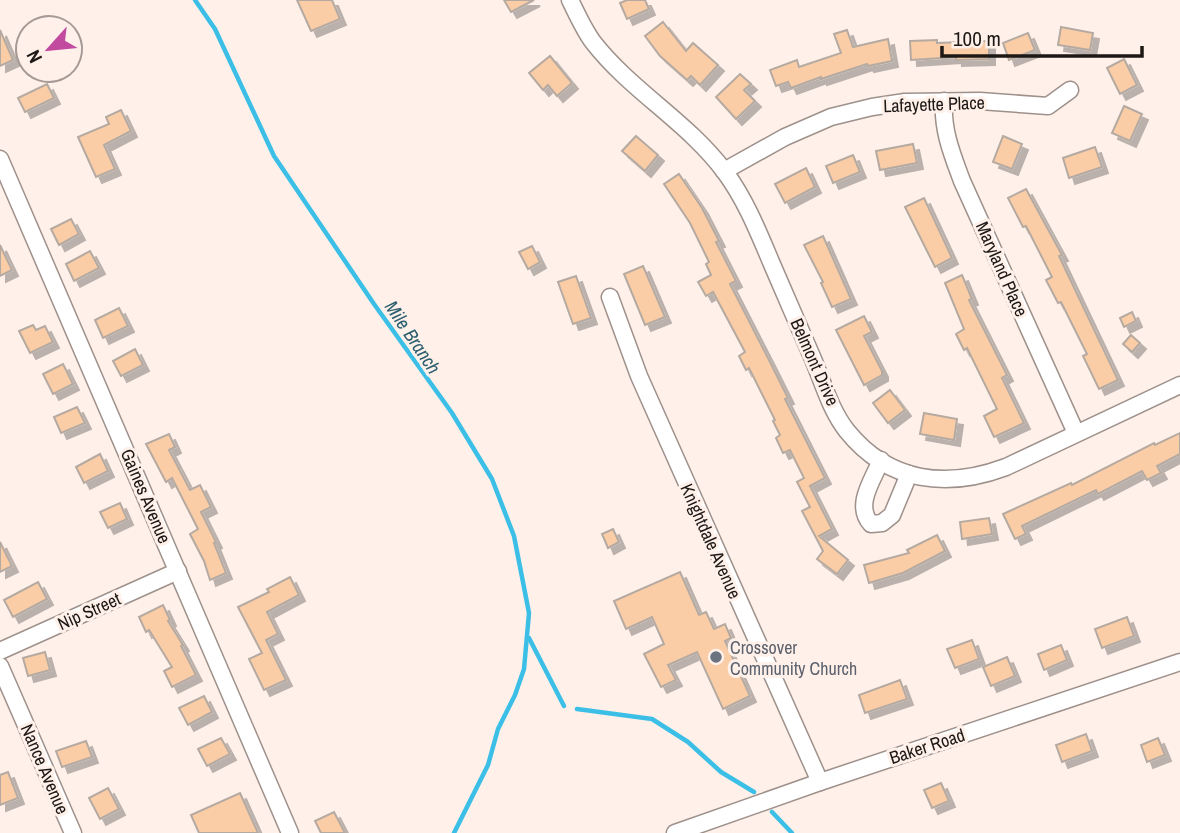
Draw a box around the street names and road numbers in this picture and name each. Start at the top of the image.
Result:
street label: Lafayette Place [883,90,985,118]
street label: Maryland Place [970,217,1034,321]
street label: Belmont Drive [785,314,845,410]
street label: Gaines Avenue [115,445,177,547]
street label: Knightdale Avenue [674,479,748,603]
street label: Nip Street [54,586,124,636]
street label: Nance Avenue [15,720,75,818]
street label: Baker Road [886,722,968,770]

